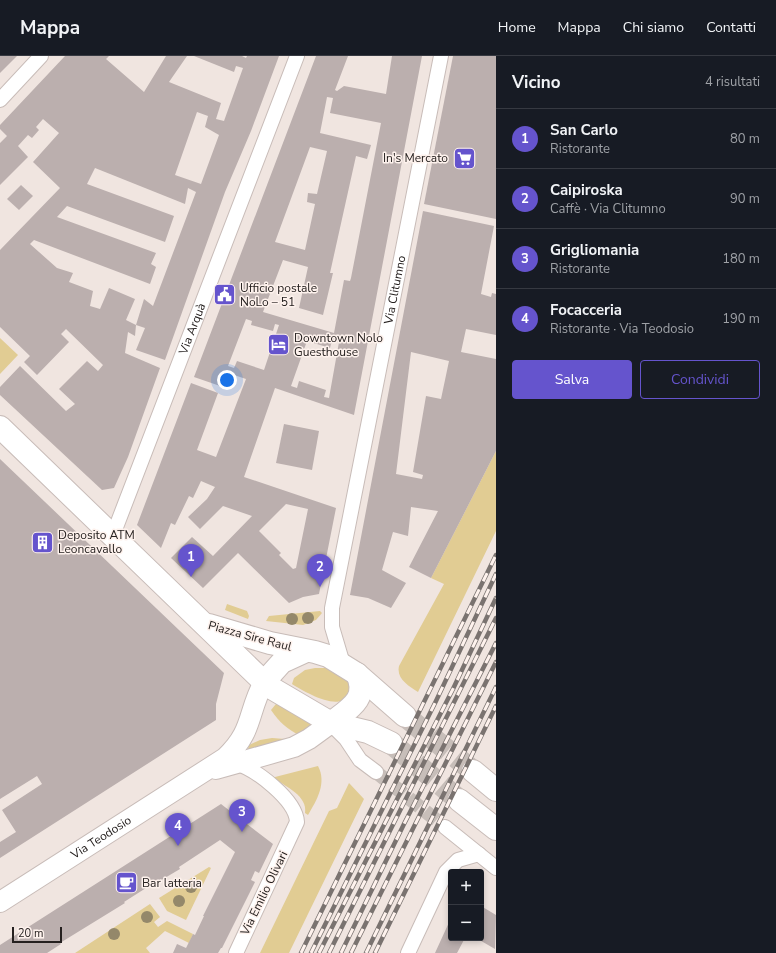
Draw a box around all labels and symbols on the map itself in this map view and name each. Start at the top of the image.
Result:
supermarket icon: In's Mercato [451,145,477,171]
place label: In's Mercato [383,150,448,166]
street label: Via Clitumno [380,254,410,326]
place label: Ufficio postale NoLo – 51 [240,280,317,310]
public building icon: Ufficio postale NoLo – 51 [212,282,238,308]
street label: Via Arquà [175,301,209,358]
place label: Downtown Nolo Guesthouse [294,330,383,360]
hotel icon: Downtown Nolo Guesthouse [265,332,291,358]
your location [217,370,237,390]
place label: Deposito ATM Leoncavallo [58,527,135,557]
building icon: Deposito ATM Leoncavallo [30,529,56,555]
pin: 1 [178,544,204,577]
pin: 2 [307,554,333,587]
street label: Piazza Sire Raul [207,617,294,655]
pin: 3 [229,799,255,832]
street label: Via Teodosio [67,812,135,863]
pin: 4 [165,813,191,846]
street label: Via Emilio Olivari [236,848,291,939]
cafe icon: Bar latteria [113,870,139,896]
place label: Bar latteria [142,875,202,891]
scale bar [12,925,62,944]

